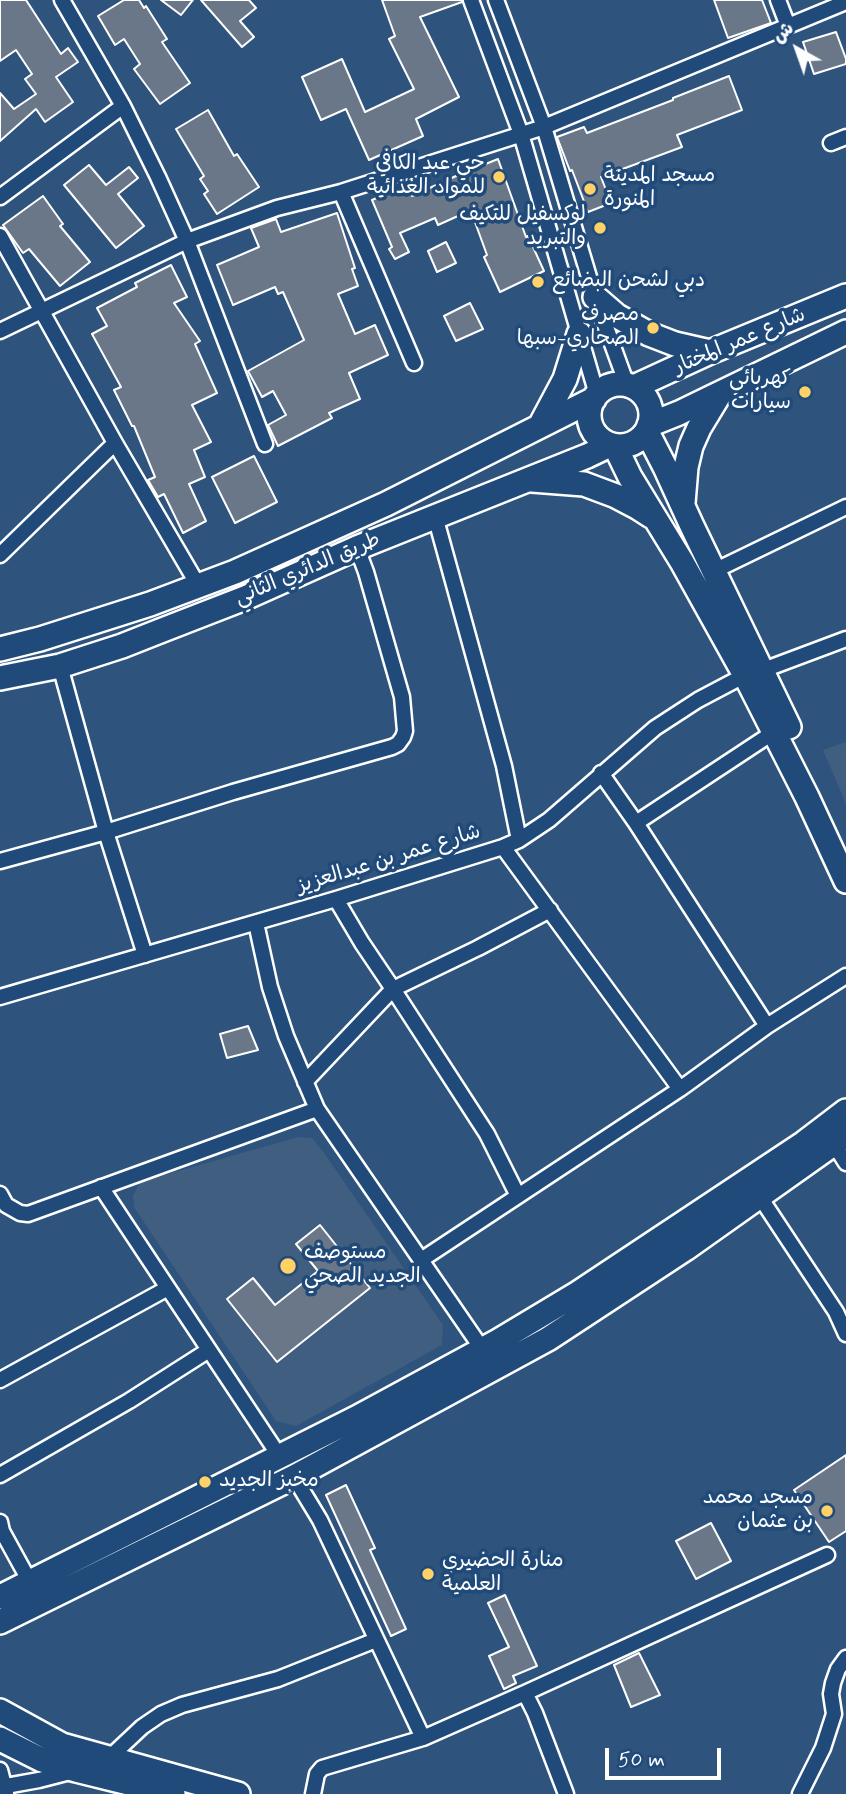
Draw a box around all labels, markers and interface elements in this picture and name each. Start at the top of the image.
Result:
north arrow [762,14,832,84]
text: ش [767,16,799,49]
place label: حي عبد الكافي للمواد الغذائية [367,152,485,202]
place label: مسجد المدينة المنورة [604,164,715,214]
marker: حي عبد الكافي للمواد الغذائية [491,169,507,185]
marker: مسجد المدينة المنورة [582,181,598,197]
place label: لوكسفيل للتكيف والتبريد [459,203,586,253]
marker: لوكسفيل للتكيف والتبريد [592,220,608,236]
place label: دبي لشحن البضائع [552,269,705,295]
marker: دبي لشحن البضائع [530,274,546,290]
place label: مصرف الصحاري-سبها [517,303,639,353]
street label: شارع عمر المختار [670,303,810,381]
marker: مصرف الصحاري-سبها [645,320,661,336]
place label: كهربائي سيارات [729,367,791,417]
marker: كهربائي سيارات [797,384,813,400]
street label: طريق الدائري الثاني [231,528,385,612]
street label: شارع عمر بن عبدالعزيز [294,820,484,900]
place label: مستوصف الجديد الصحي [304,1241,421,1291]
marker: مستوصف الجديد الصحي [278,1256,298,1276]
place label: مخبز الجديد [219,1469,319,1495]
marker: مخبز الجديد [197,1474,213,1490]
place label: مسجد محمد بن عثمان [703,1486,813,1536]
marker: مسجد محمد بن عثمان [819,1503,835,1519]
place label: منارة الحضيري العلمية [442,1549,564,1599]
marker: منارة الحضيري العلمية [420,1566,436,1582]
scale bar [608,1734,724,1778]
text: 50 m [618,1746,665,1774]

